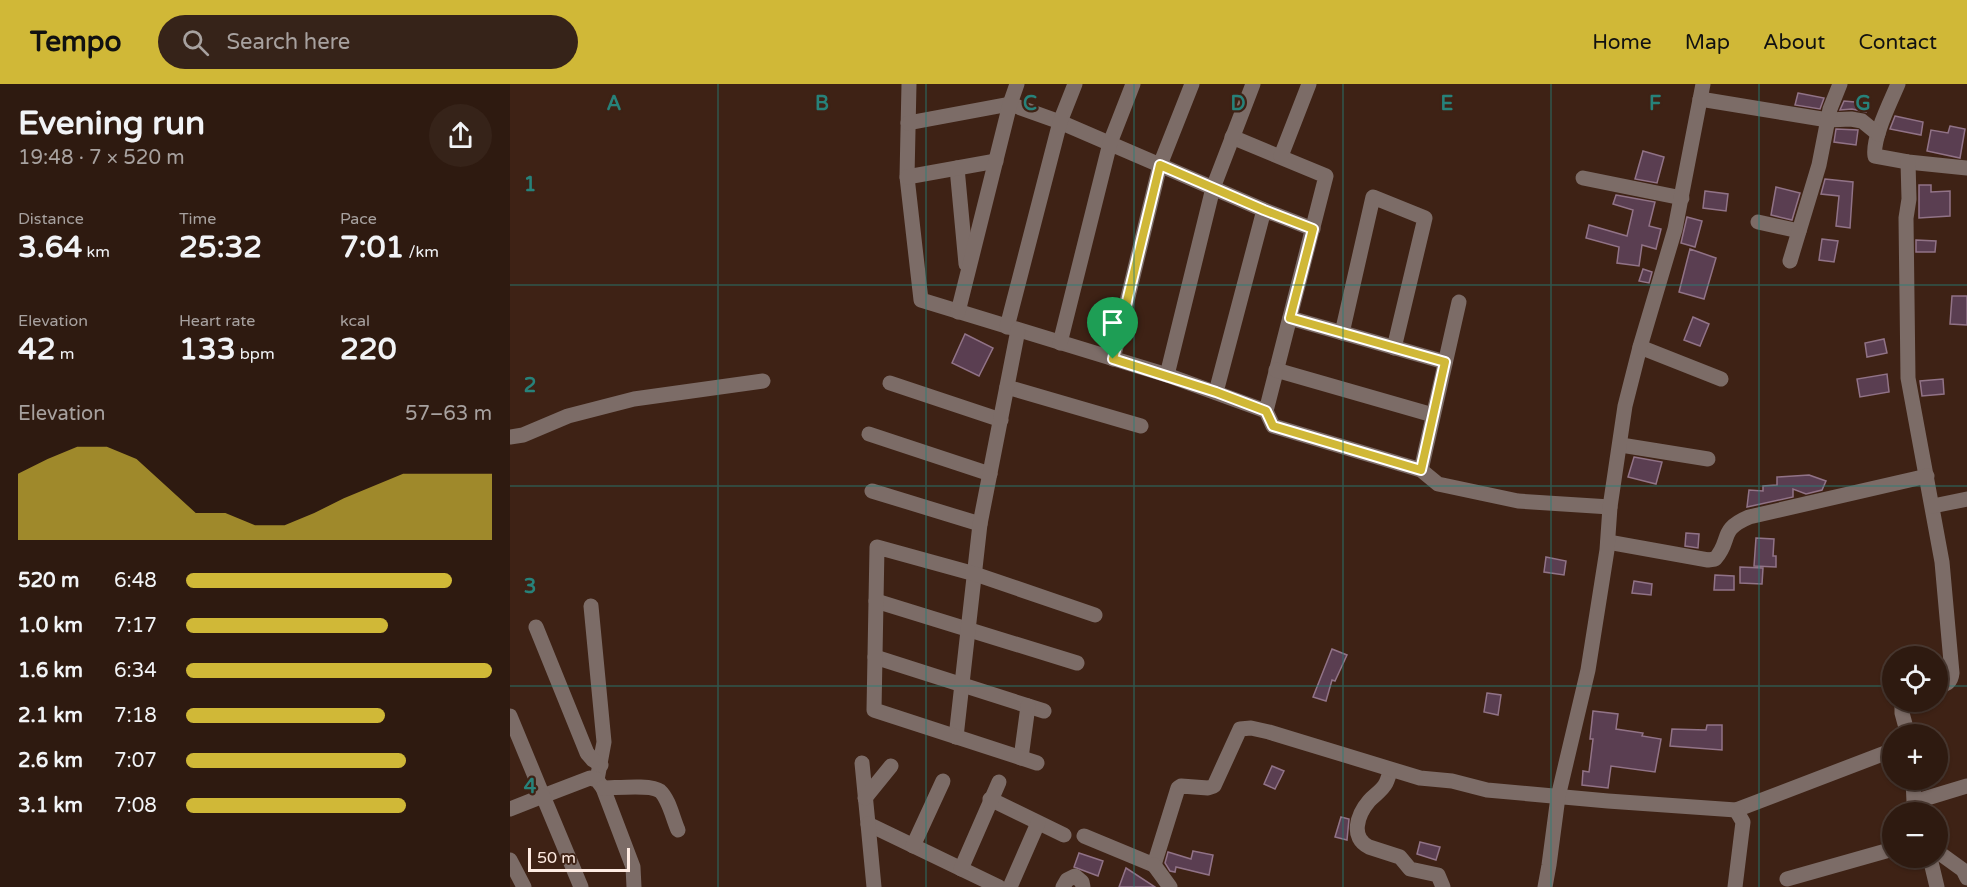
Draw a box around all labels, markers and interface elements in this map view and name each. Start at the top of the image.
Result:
search box [158,15,578,69]
text: Tempo [30,25,122,59]
icon: search [179,26,212,59]
text: Search here [227,29,350,55]
text: Home [1592,30,1652,55]
text: Map [1685,30,1730,55]
text: About [1763,30,1825,55]
text: Contact [1858,30,1937,55]
text: A [607,92,622,116]
text: B [815,92,829,116]
text: C [1023,92,1037,116]
text: D [1230,92,1246,116]
text: E [1441,92,1454,116]
text: F [1649,92,1661,116]
text: G [1855,92,1871,116]
text: Evening run [18,104,205,143]
button: share [429,104,492,167]
text: 19:48 · 7 × 520 m [18,146,185,170]
text: 1 [524,173,536,197]
text: Distance [18,209,84,229]
text: Time [179,209,216,229]
text: Pace [340,209,377,229]
text: 3.64 [18,229,82,266]
text: 25:32 [179,229,262,266]
text: 7:01 [340,229,404,266]
text: km [82,242,110,262]
text: /km [404,242,439,262]
pin [1087,297,1138,359]
icon: arrive [1096,306,1129,339]
text: Elevation [18,311,88,331]
text: Heart rate [179,311,255,331]
text: kcal [340,311,370,331]
text: 42 [18,331,56,368]
text: 133 [179,331,236,368]
text: 220 [340,331,397,368]
text: m [56,344,75,364]
text: bpm [236,344,275,364]
text: 2 [524,374,536,398]
text: Elevation [18,402,105,426]
text: 57–63 m [405,402,492,426]
text: 520 m [18,569,79,593]
text: 6:48 [114,569,157,593]
text: 3 [524,575,536,599]
text: 1.0 km [18,614,83,638]
text: 7:17 [114,614,157,638]
map controls [1882,646,1948,868]
button: locate [1882,646,1948,712]
text: 1.6 km [18,659,83,683]
text: 6:34 [114,659,157,683]
text: 2.1 km [18,704,83,728]
text: 7:18 [114,704,157,728]
button: + [1882,724,1948,790]
text: 2.6 km [18,749,83,773]
text: 7:07 [114,749,157,773]
text: 4 [524,775,537,799]
text: 3.1 km [18,794,83,818]
text: 7:08 [114,794,157,818]
button: − [1882,802,1948,868]
scale bar [528,845,630,872]
text: 50 m [537,848,576,868]

